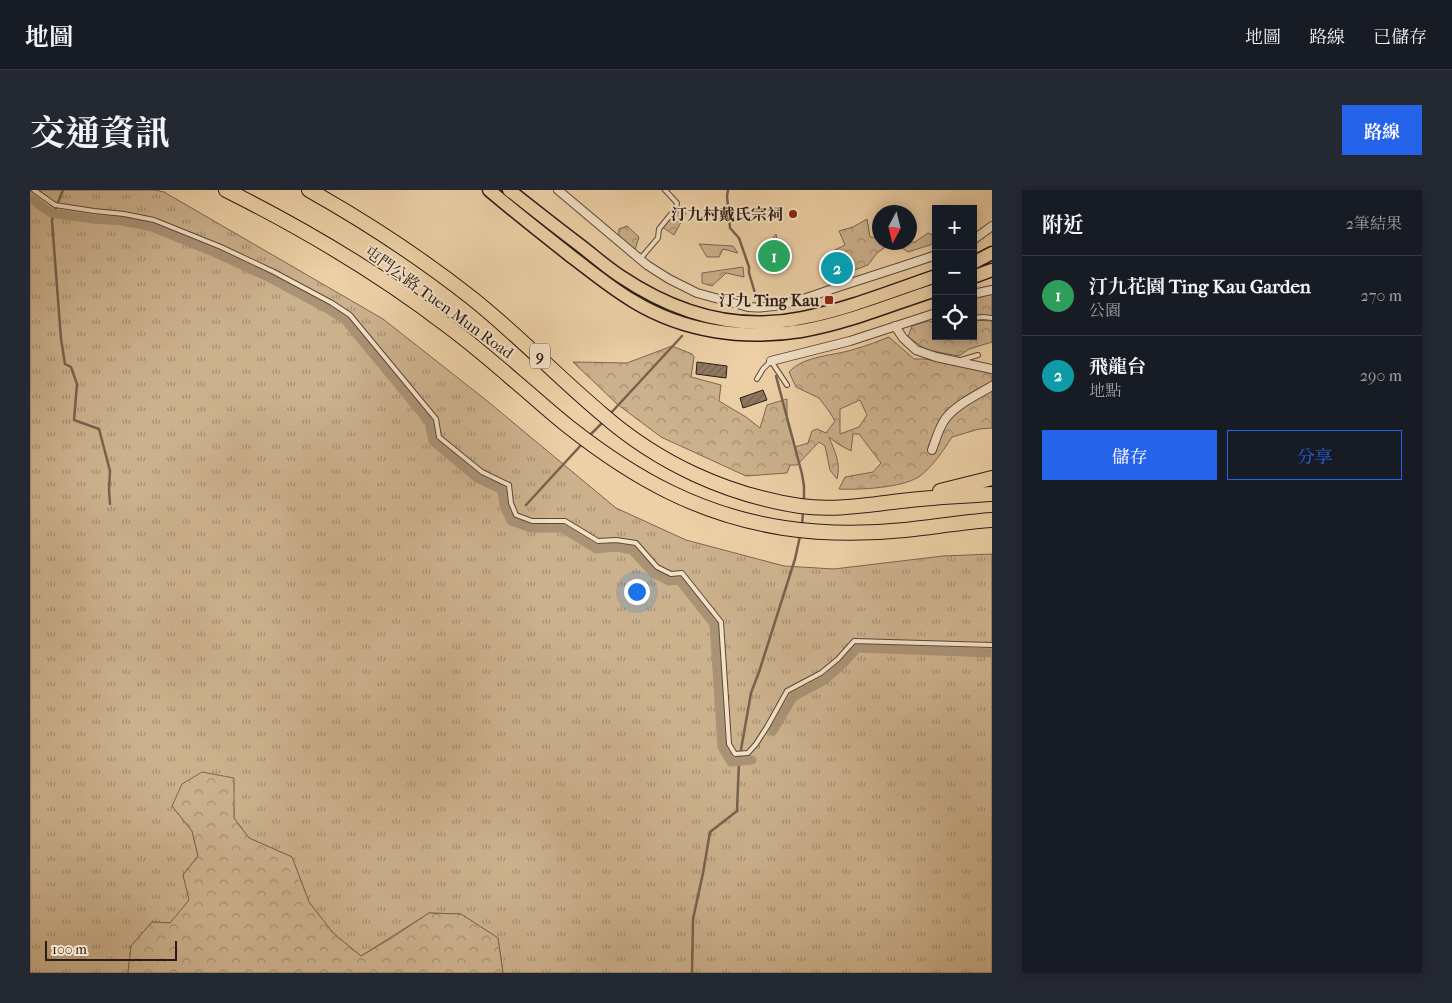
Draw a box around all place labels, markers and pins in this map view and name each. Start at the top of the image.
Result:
place label: 汀九村戴氏宗祠 [671,205,783,224]
marker: 汀九村戴氏宗祠 [787,208,799,220]
pin: 1 [758,237,790,275]
pin: 2 [821,249,853,287]
place label: 汀九 Ting Kau [719,291,820,311]
marker: 汀九 Ting Kau [823,294,835,306]

